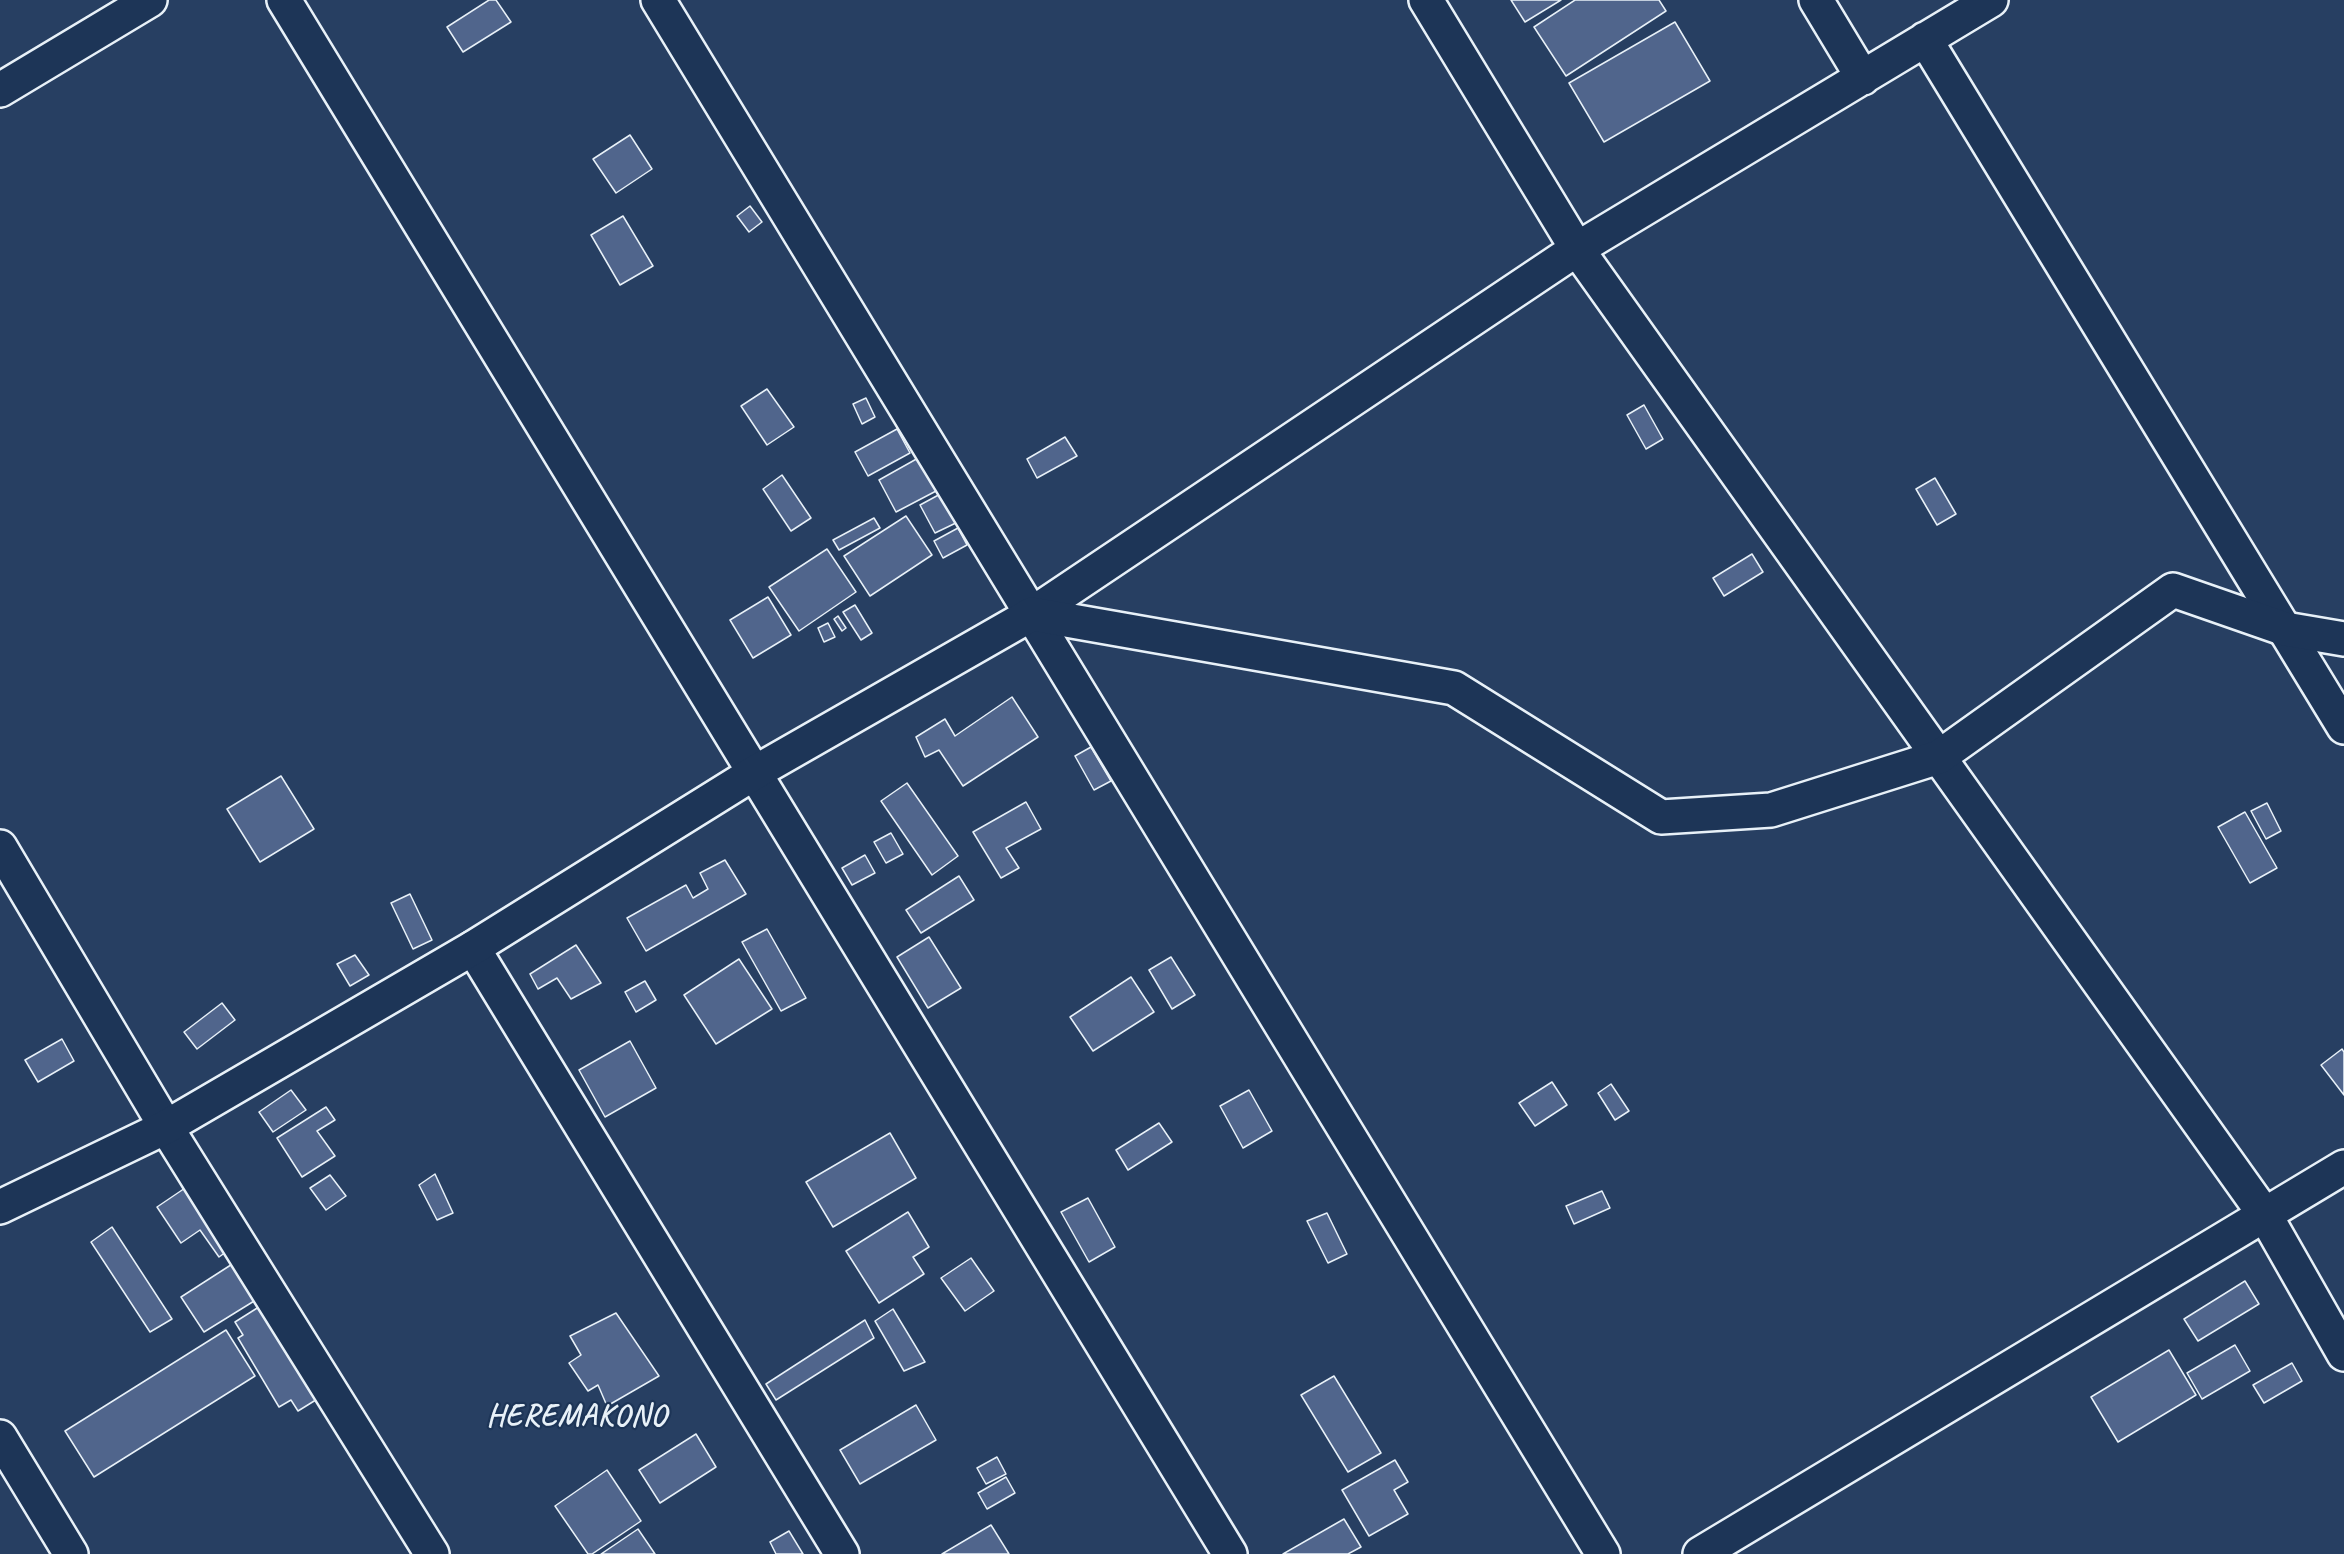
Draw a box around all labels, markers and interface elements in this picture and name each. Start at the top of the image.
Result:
district label: HEREMAKONO [488,1399,666,1435]

